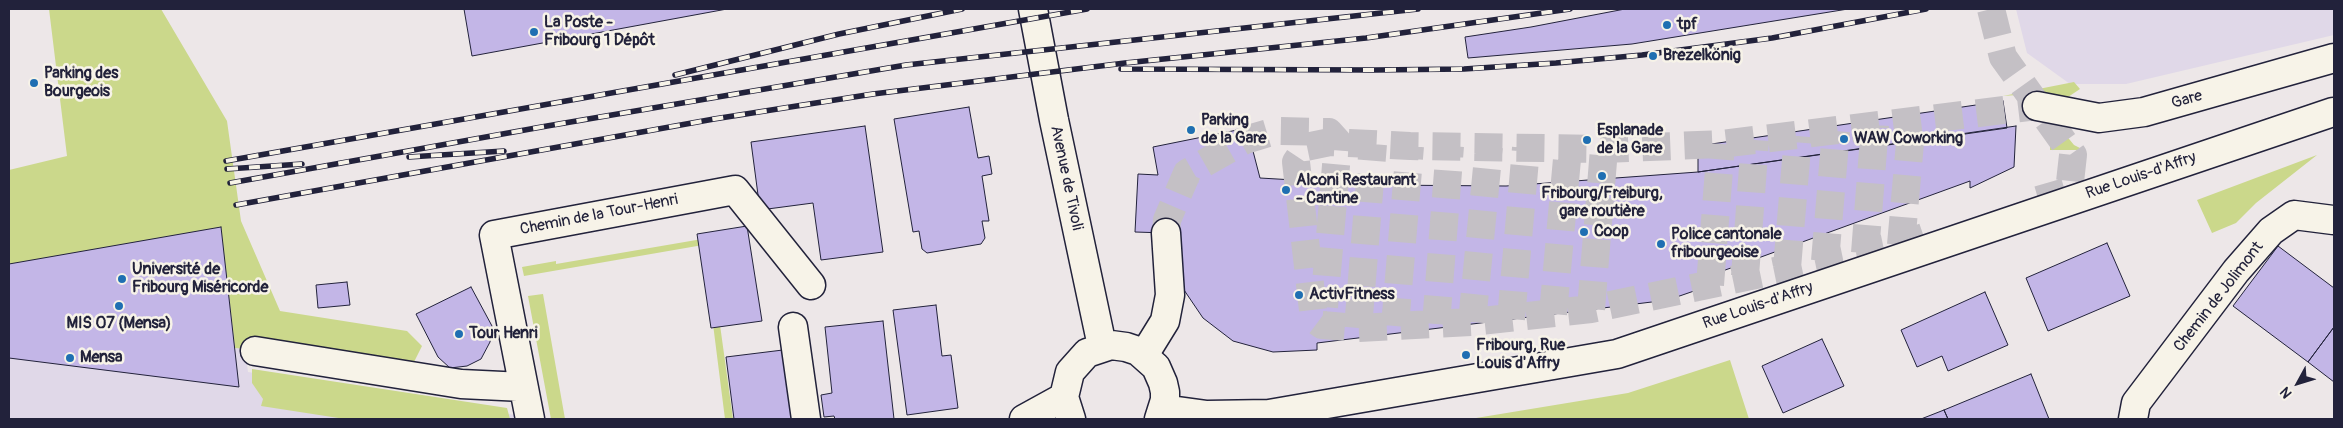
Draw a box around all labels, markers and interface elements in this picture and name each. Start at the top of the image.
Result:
place label: La Poste - Fribourg 1 Dépôt [544,13,655,51]
place label: tpf [1677,15,1697,35]
marker: tpf [1661,19,1673,31]
marker: La Poste - Fribourg 1 Dépôt [528,26,540,38]
place label: Brezelkönig [1663,46,1741,66]
marker: Brezelkönig [1647,50,1659,62]
place label: Parking des Bourgeois [44,64,118,102]
marker: Parking des Bourgeois [28,77,40,89]
street label: Gare [2169,86,2205,114]
place label: Parking de la Gare [1201,111,1266,149]
place label: Esplanade de la Gare [1597,121,1663,159]
street label: Avenue de Tivoli [1046,124,1086,232]
marker: Parking de la Gare [1185,124,1197,136]
place label: WAW Coworking [1854,129,1963,149]
marker: WAW Coworking [1838,133,1850,145]
marker: Esplanade de la Gare [1581,134,1593,146]
street label: Rue Louis-d'Affry [2083,148,2199,204]
marker: Fribourg/Freiburg, gare routière [1596,170,1608,182]
place label: Alconi Restaurant - Cantine [1296,171,1416,209]
marker: Alconi Restaurant - Cantine [1280,184,1292,196]
place label: Fribourg/Freiburg, gare routière [1541,184,1663,222]
street label: Chemin de la Tour-Henri [518,190,680,240]
place label: Coop [1594,222,1629,242]
place label: Police cantonale fribourgeoise [1671,225,1782,263]
marker: Coop [1578,226,1590,238]
marker: Police cantonale fribourgeoise [1655,238,1667,250]
street label: Chemin de Jolimont [2170,238,2268,356]
place label: Université de Fribourg Miséricorde [132,260,269,298]
marker: Université de Fribourg Miséricorde [116,273,128,285]
street label: Rue Louis-d'Affry [1700,278,1816,334]
place label: ActivFitness [1309,285,1395,305]
marker: ActivFitness [1293,289,1305,301]
marker: MIS 07 (Mensa) [113,300,125,312]
place label: MIS 07 (Mensa) [67,314,171,334]
place label: Tour Henri [469,324,538,344]
marker: Tour Henri [453,328,465,340]
place label: Fribourg, Rue Louis d'Affry [1476,336,1565,374]
place label: Mensa [80,348,122,368]
marker: Fribourg, Rue Louis d'Affry [1460,349,1472,361]
marker: Mensa [64,352,76,364]
north arrow [2273,358,2323,408]
text: N [2276,384,2296,402]

